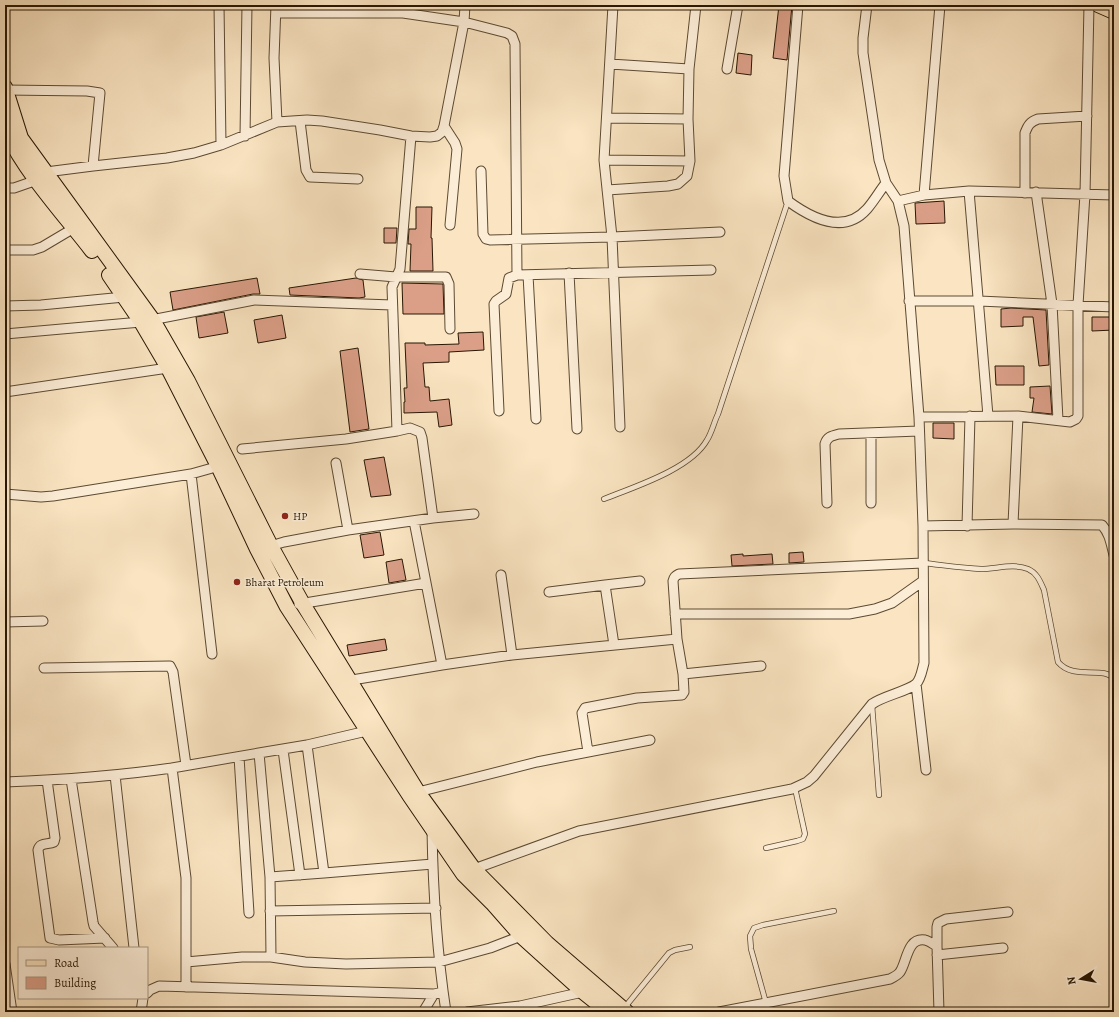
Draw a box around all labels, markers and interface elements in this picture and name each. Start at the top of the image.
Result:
place label: HP [293,509,307,524]
marker: HP [280,511,290,521]
place label: Bharat Petroleum [245,575,324,590]
marker: Bharat Petroleum [232,577,242,587]
legend [18,947,148,999]
text: Road [54,955,80,971]
north arrow [1061,959,1101,999]
text: Building [54,975,96,991]
text: N [1064,975,1080,986]

